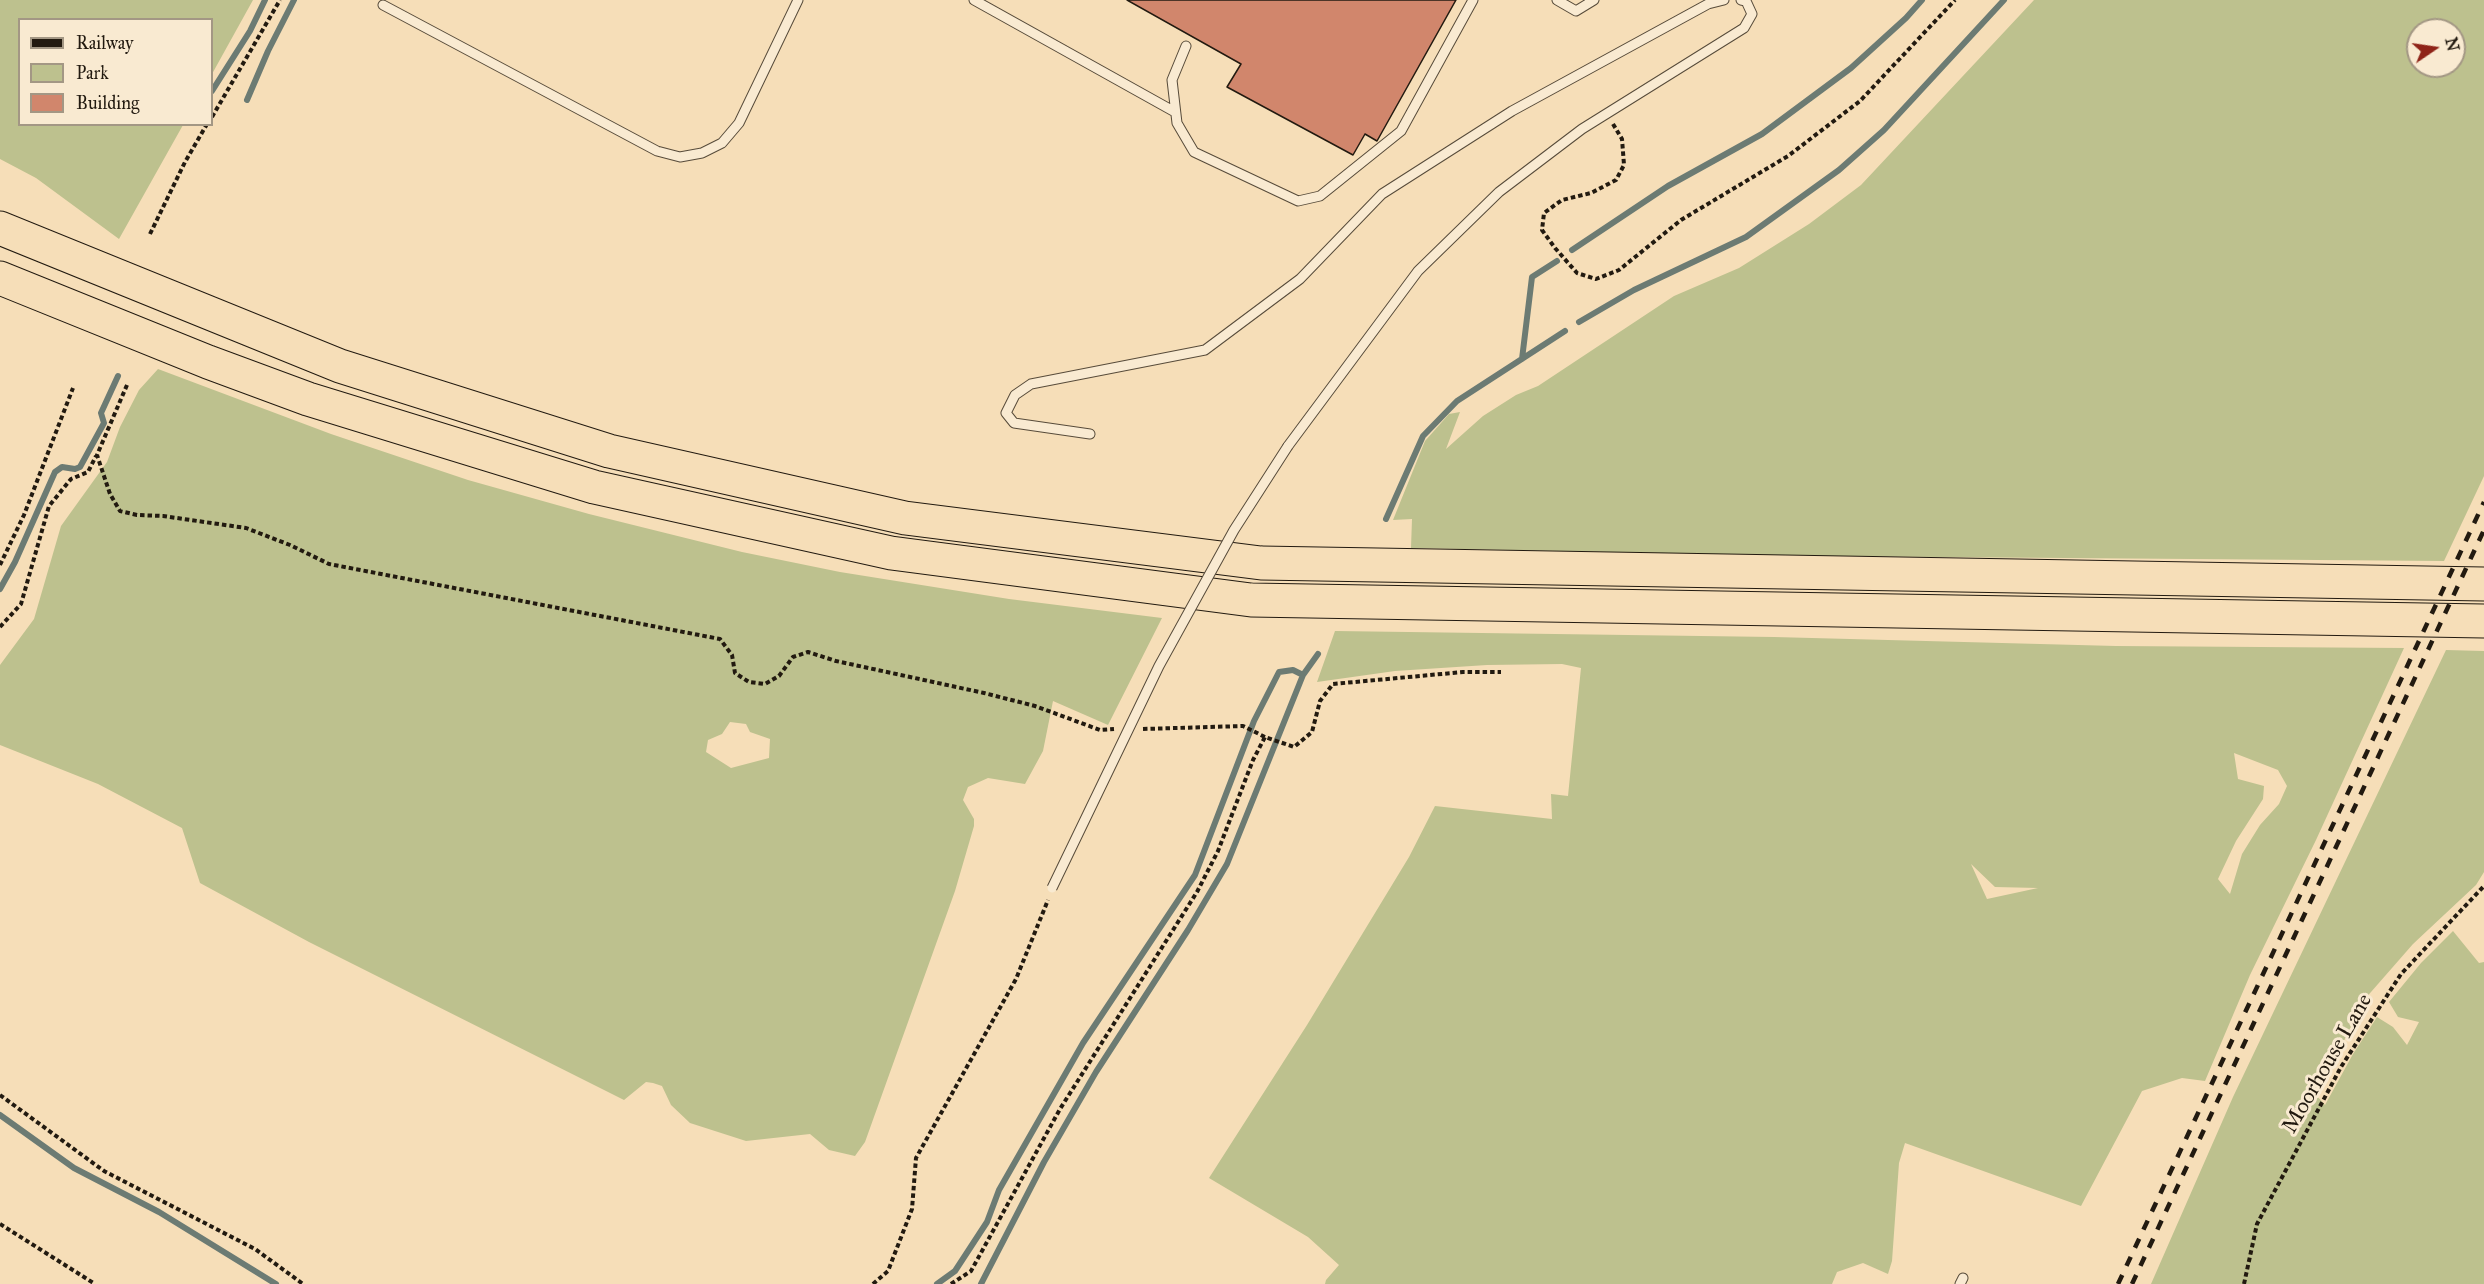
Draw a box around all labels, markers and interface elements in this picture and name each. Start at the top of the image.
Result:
legend [18,18,213,126]
north arrow [2406,18,2466,78]
text: Railway [76,32,133,54]
text: N [2441,36,2463,53]
text: Park [76,62,109,84]
text: Building [76,92,139,114]
street label: Moorhouse Lane [2277,990,2379,1138]

